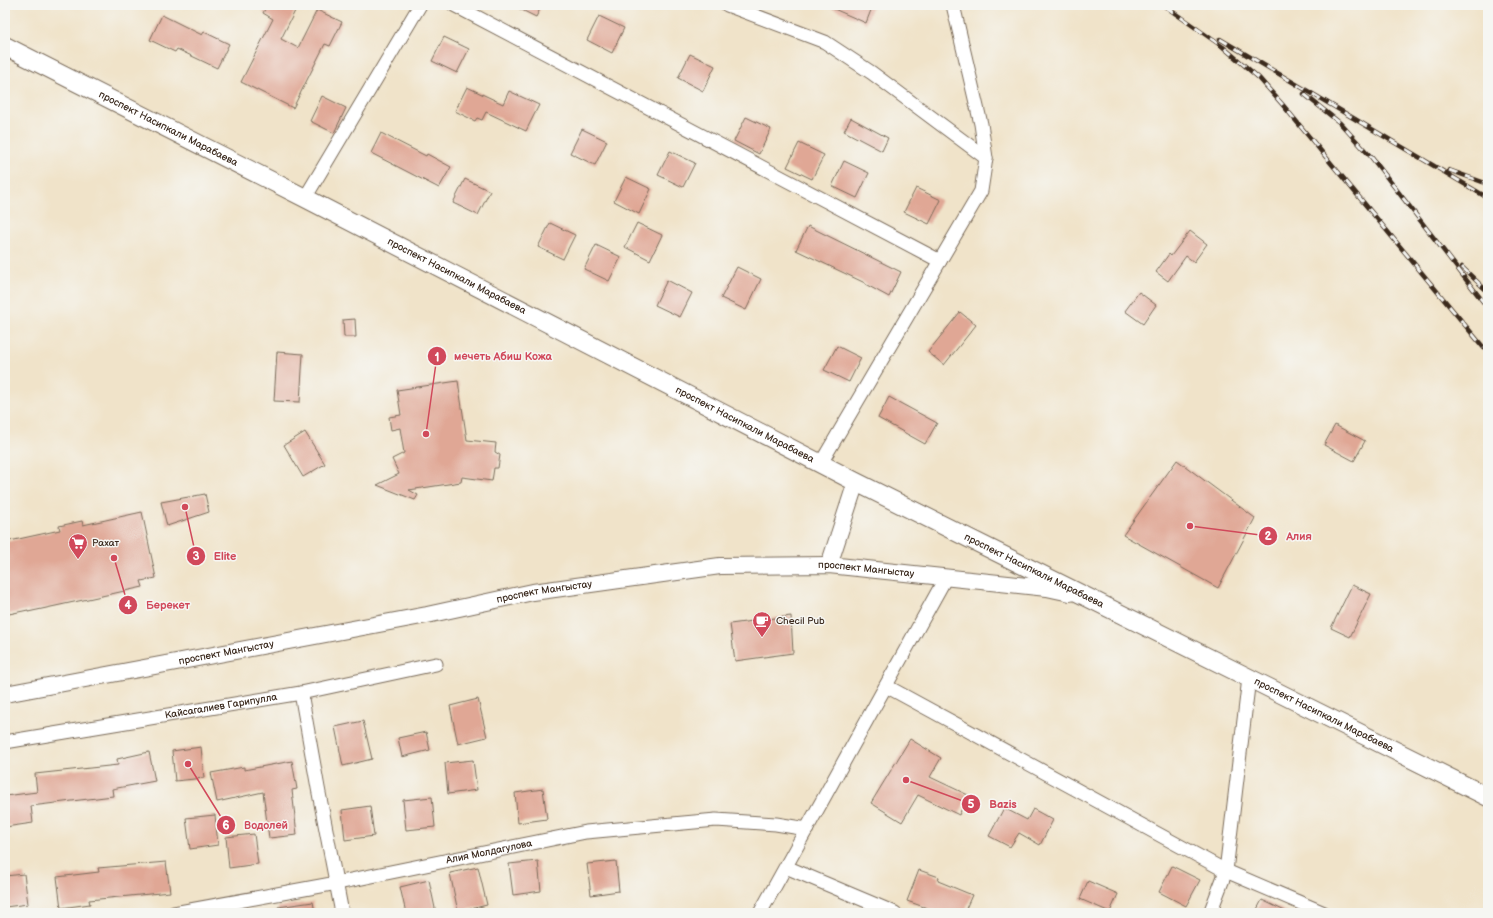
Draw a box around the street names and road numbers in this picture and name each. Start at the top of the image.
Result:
street label: проспект Насипкали Марабаева [97,88,240,169]
street label: проспект Насипкали Марабаева [385,236,528,317]
street label: проспект Насипкали Марабаева [673,384,816,465]
street label: проспект Насипкали Марабаева [962,531,1106,611]
street label: проспект Мангыстау [818,559,915,580]
street label: проспект Мангыстау [495,578,593,606]
street label: проспект Мангыстау [178,638,275,667]
street label: проспект Насипкали Марабаева [1252,675,1396,755]
street label: Кайсагалиев Гарипулла [164,691,278,721]
street label: Алия Молдагулова [444,837,533,867]

